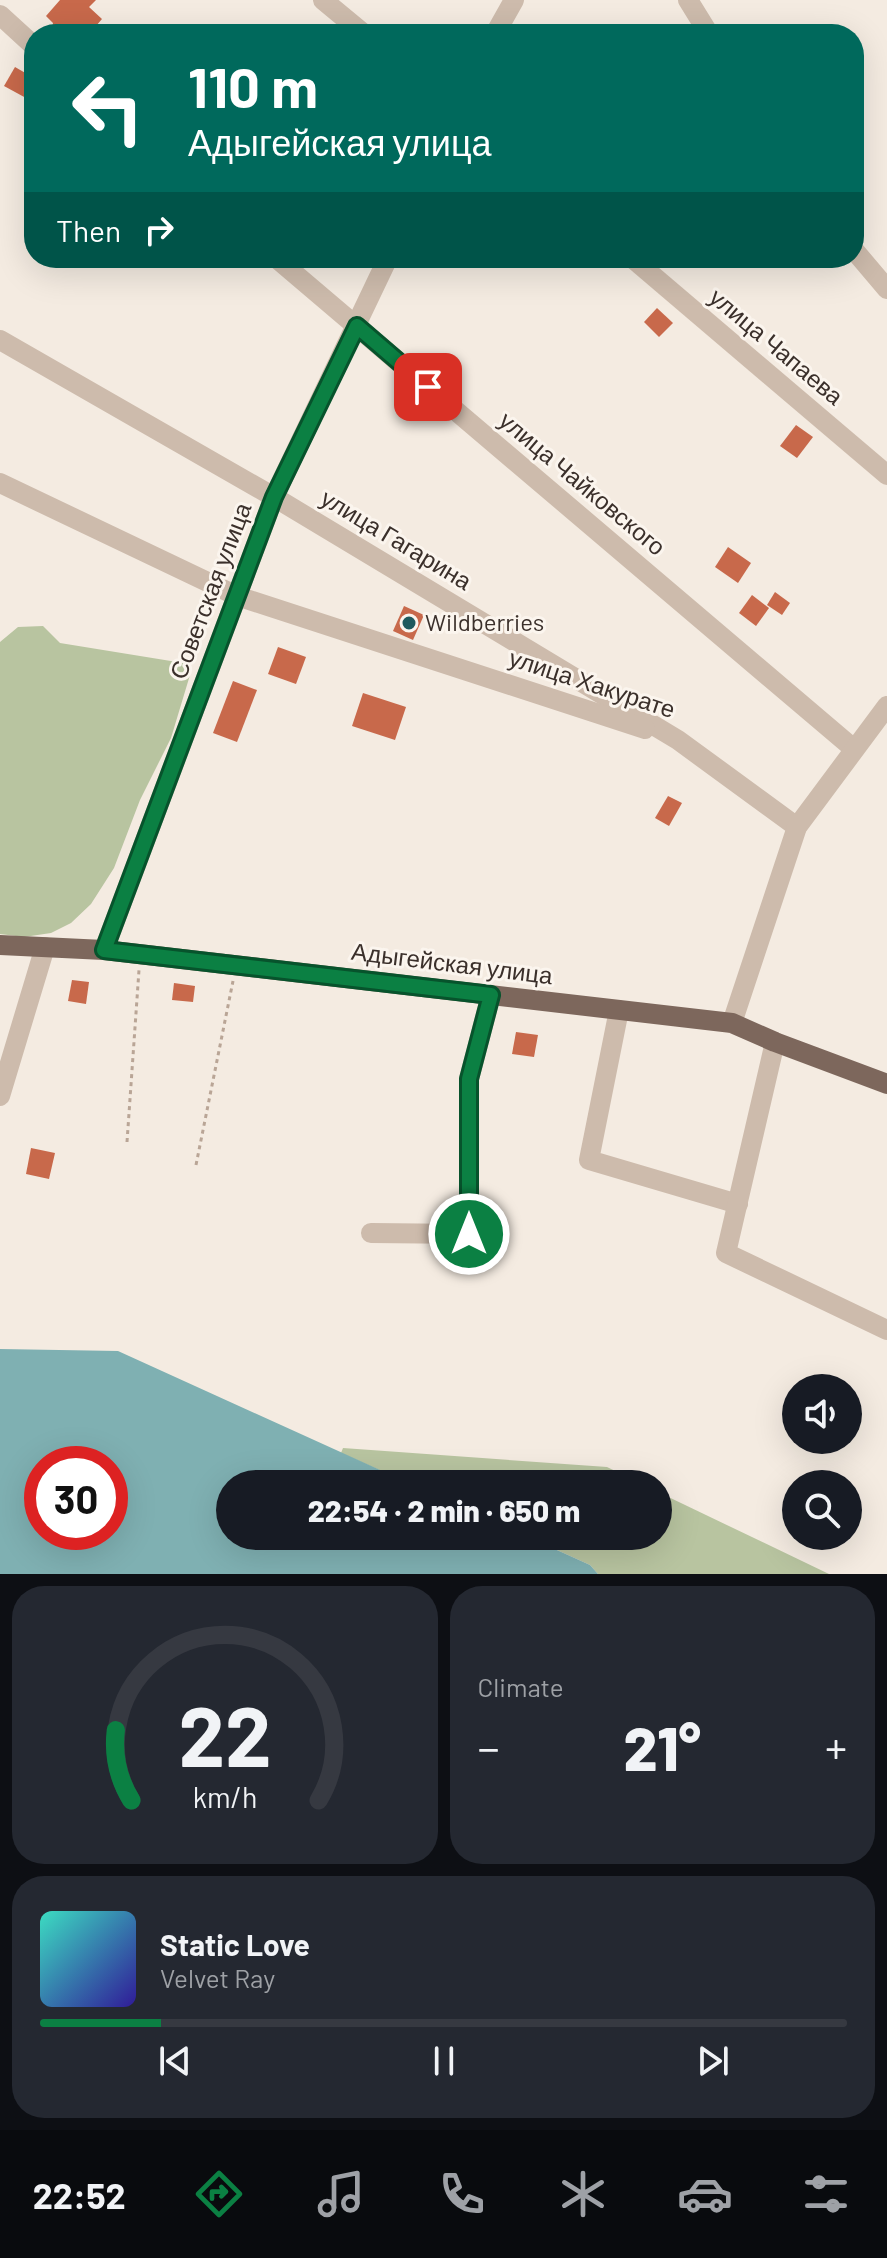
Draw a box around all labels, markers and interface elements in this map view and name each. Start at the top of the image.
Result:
text: 110 m [188,52,318,119]
icon: left [56,56,160,160]
text: Адыгейская улица [188,120,492,163]
icon: right [137,208,181,252]
text: Then [56,212,121,248]
street label: улица Чапаева [704,282,850,411]
pin [394,353,462,421]
icon: arrive [406,365,450,409]
street label: улица Чайковского [494,405,672,561]
street label: улица Гагарина [316,482,478,595]
street label: Советская улица [163,498,257,683]
place label: Wildberries [425,607,544,636]
marker: Wildberries [400,614,418,632]
street label: улица Хакурате [506,642,679,723]
street label: Адыгейская улица [350,936,555,989]
position arrow [427,1192,511,1276]
map controls [782,1374,862,1550]
button: sound [782,1374,862,1454]
speed limit sign: 30 [24,1446,128,1550]
button: search [782,1470,862,1550]
text: 22:54 · 2 min · 650 m [308,1492,580,1528]
text: Climate [478,1671,564,1702]
text: 22 [178,1684,271,1784]
text: 21° [623,1711,701,1783]
text: − [478,1720,500,1773]
text: + [825,1720,847,1773]
text: km/h [192,1779,257,1814]
text: Static Love [160,1926,310,1962]
text: Velvet Ray [160,1962,275,1993]
icon: previous [153,2039,197,2083]
icon: pause [422,2039,466,2083]
icon: next [691,2039,735,2083]
icon: directions [191,2166,247,2222]
icon: music [313,2166,369,2222]
icon: phone [434,2166,490,2222]
icon: climate [555,2166,611,2222]
icon: car [677,2166,733,2222]
icon: filters [798,2166,854,2222]
text: 22:52 [33,2173,126,2216]

